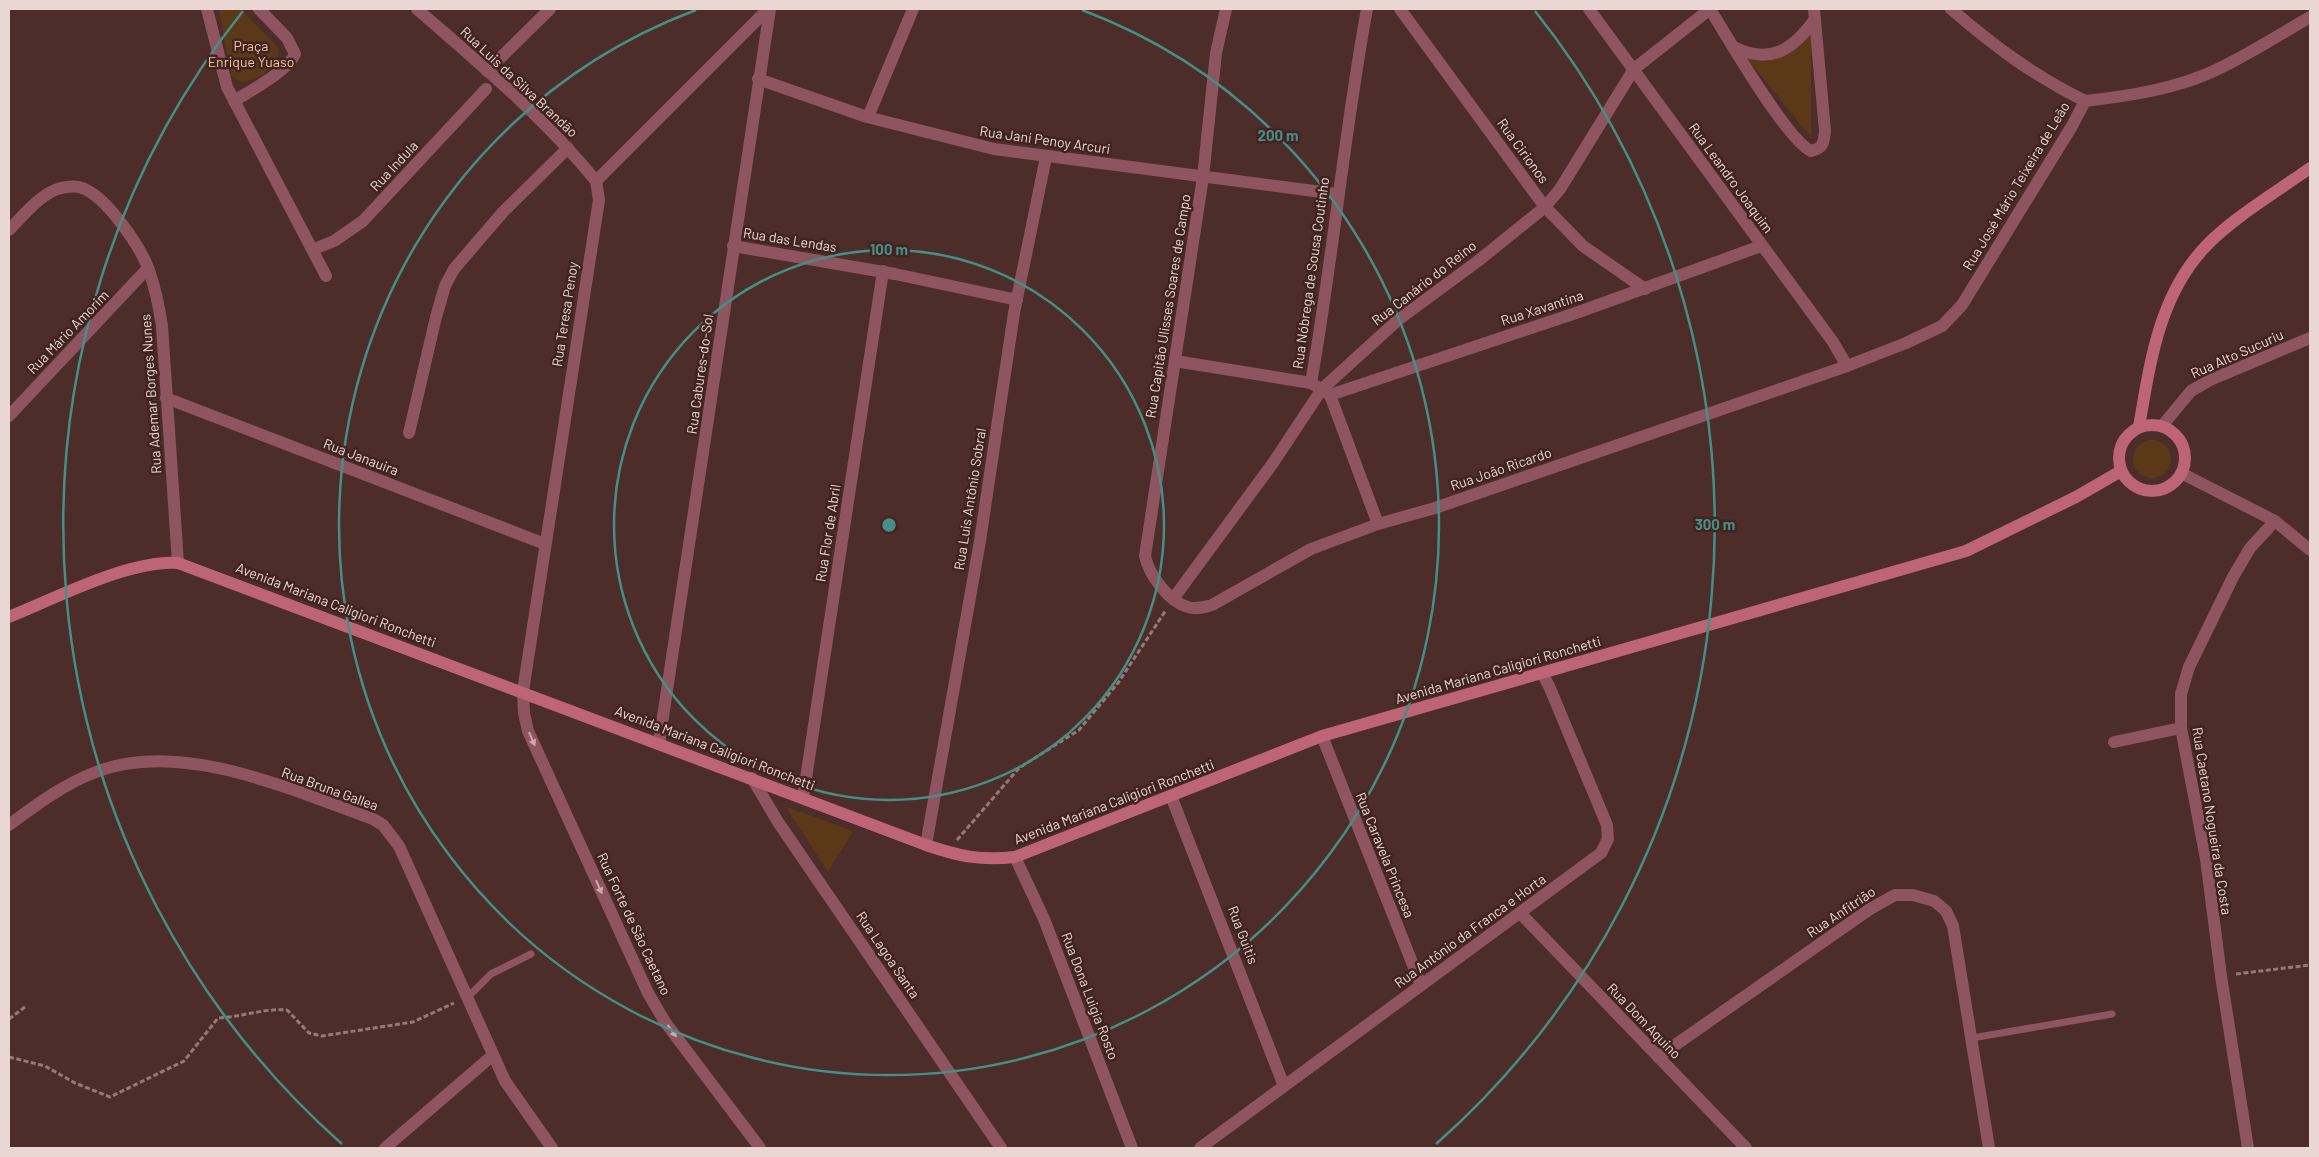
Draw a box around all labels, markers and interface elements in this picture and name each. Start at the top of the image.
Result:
street label: Rua Luis da Silva Brandão [457,23,582,140]
park label: Praça Enrique Yuaso [208,37,294,70]
street label: Rua José Mário Teixeira de Leão [1958,98,2073,273]
street label: Rua Cirionos [1494,115,1553,187]
street label: Rua Leandro Joaquim [1686,119,1777,236]
street label: Rua Jani Penoy Arcuri [979,122,1111,157]
text: 200 m [1257,126,1299,144]
street label: Rua Indula [366,137,421,194]
street label: Rua Nóbrega de Sousa Coutinho [1289,176,1332,370]
street label: Rua Capitão Ulisses Soares de Campo [1141,193,1194,419]
street label: Rua das Lendas [742,224,838,255]
street label: Rua Canário do Reino [1368,236,1479,329]
text: 100 m [870,240,908,258]
street label: Rua Teresa Penoy [548,260,581,368]
street label: Rua Mário Amorim [23,286,112,377]
street label: Rua Xavantina [1498,286,1585,329]
street label: Rua Ademar Borges Nunes [136,313,165,475]
street label: Rua Cabures-do-Sol [683,313,716,435]
street label: Rua Alto Sucuriu [2188,326,2286,382]
street label: Rua Luis Antônio Sobral [950,427,989,571]
street label: Rua Janauira [321,434,401,479]
street label: Rua João Ricardo [1448,443,1554,494]
street label: Rua Flor de Abril [811,483,844,583]
text: 300 m [1695,515,1735,533]
centre of rings [880,516,898,534]
street label: Avenida Mariana Caligiori Ronchetti [234,558,439,651]
street label: Avenida Mariana Caligiori Ronchetti [1393,632,1603,707]
street label: Avenida Mariana Caligiori Ronchetti [613,701,818,794]
street label: Rua Caetano Nogueira da Costa [2189,726,2236,916]
one-way arrow [528,732,536,746]
street label: Avenida Mariana Caligiori Ronchetti [1011,755,1216,848]
street label: Rua Bruna Gallea [280,763,381,814]
street label: Rua Caravela Princesa [1353,790,1418,920]
street label: Rua Forte de São Caetano [594,850,675,998]
street label: Rua Antônio da Franca e Horta [1391,870,1549,991]
one-way arrow [595,880,603,894]
street label: Rua Anfitrião [1803,882,1878,941]
street label: Rua Guitis [1225,903,1262,967]
street label: Rua Lagoa Santa [853,908,924,1001]
street label: Rua Dona Luigia Rosto [1058,930,1123,1062]
street label: Rua Dom Aquino [1604,979,1685,1062]
one-way arrow [666,1025,676,1038]

